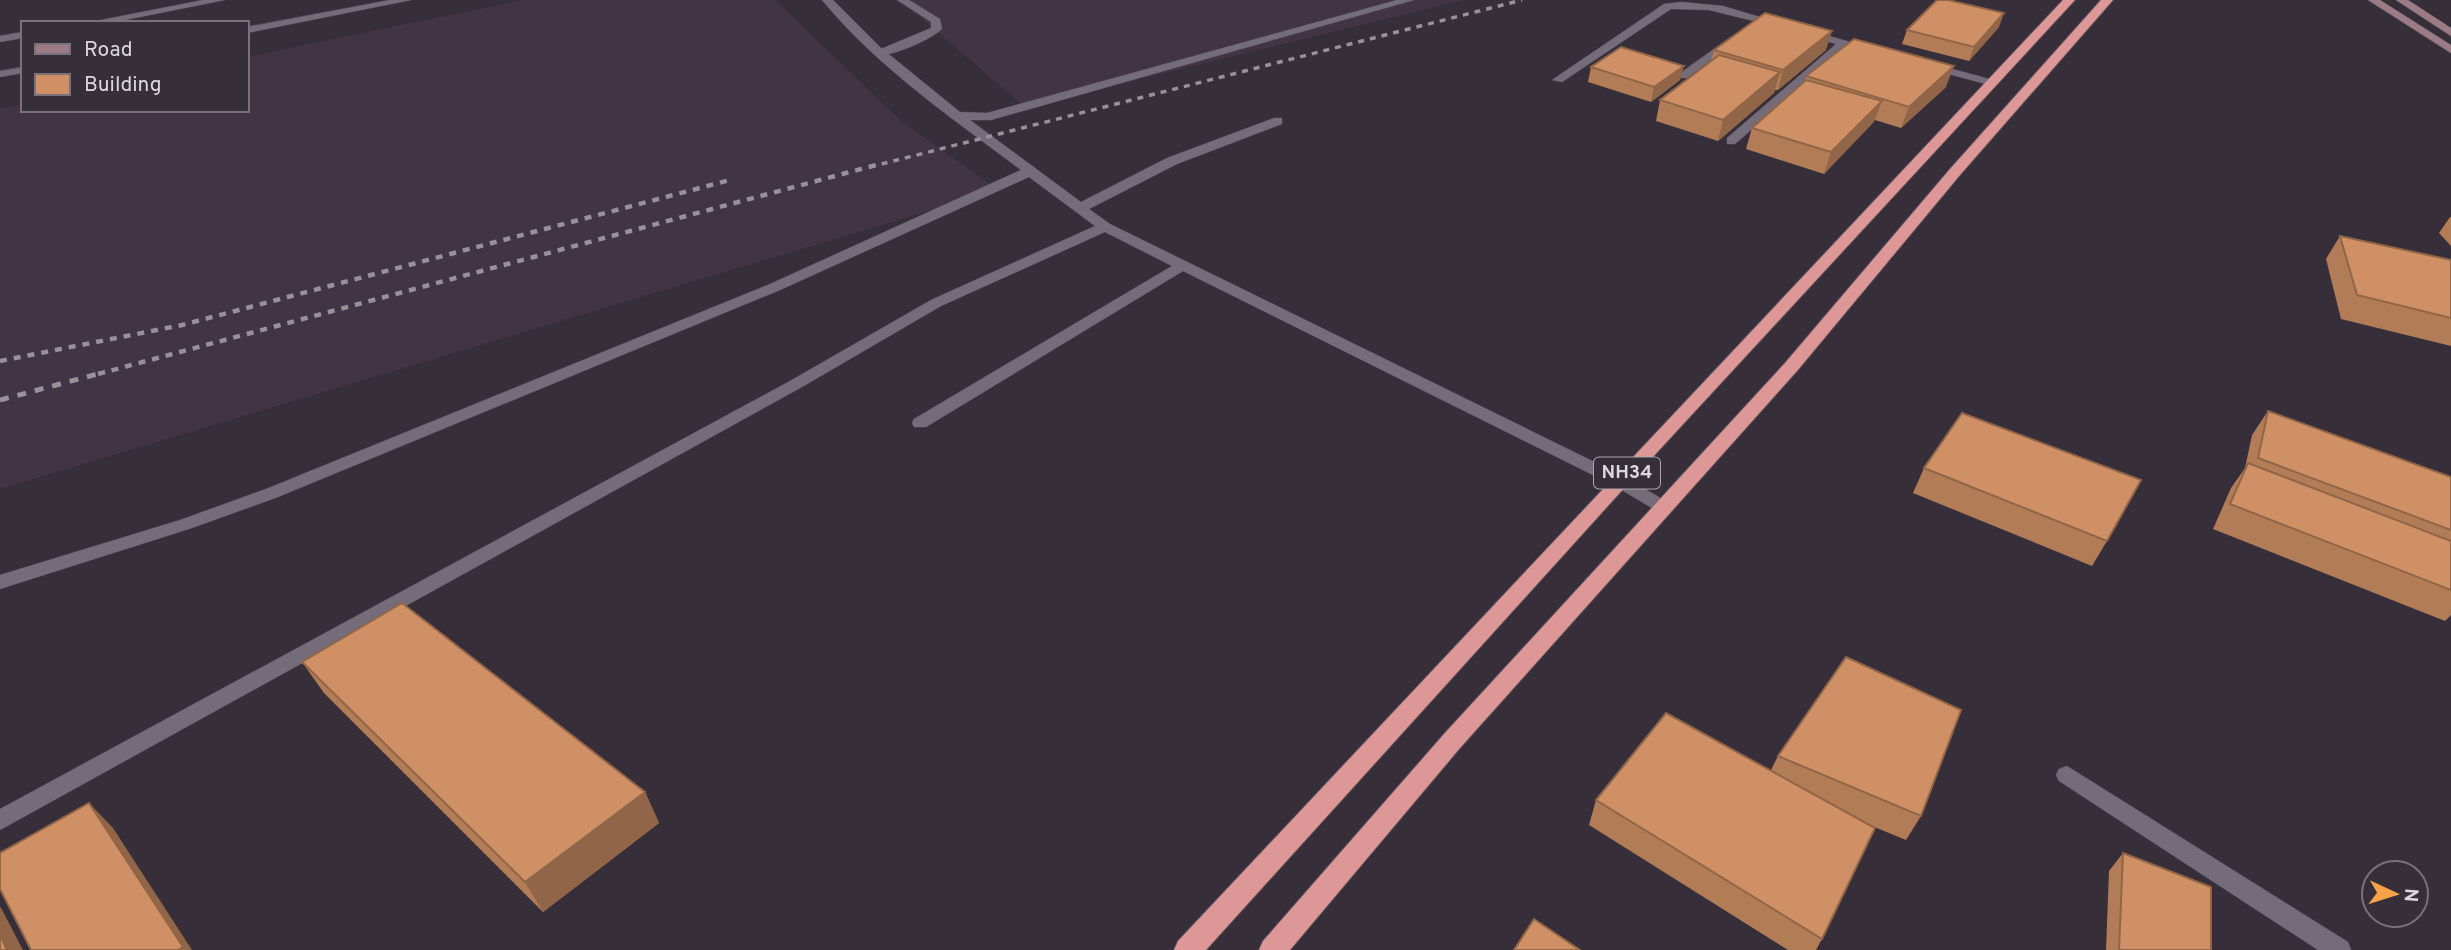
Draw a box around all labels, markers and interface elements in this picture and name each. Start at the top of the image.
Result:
legend [21,21,248,112]
text: Road [84,37,133,64]
text: Building [84,72,162,99]
road number: NH34 [1594,458,1660,488]
north arrow [2360,859,2430,929]
text: N [2398,887,2422,903]

